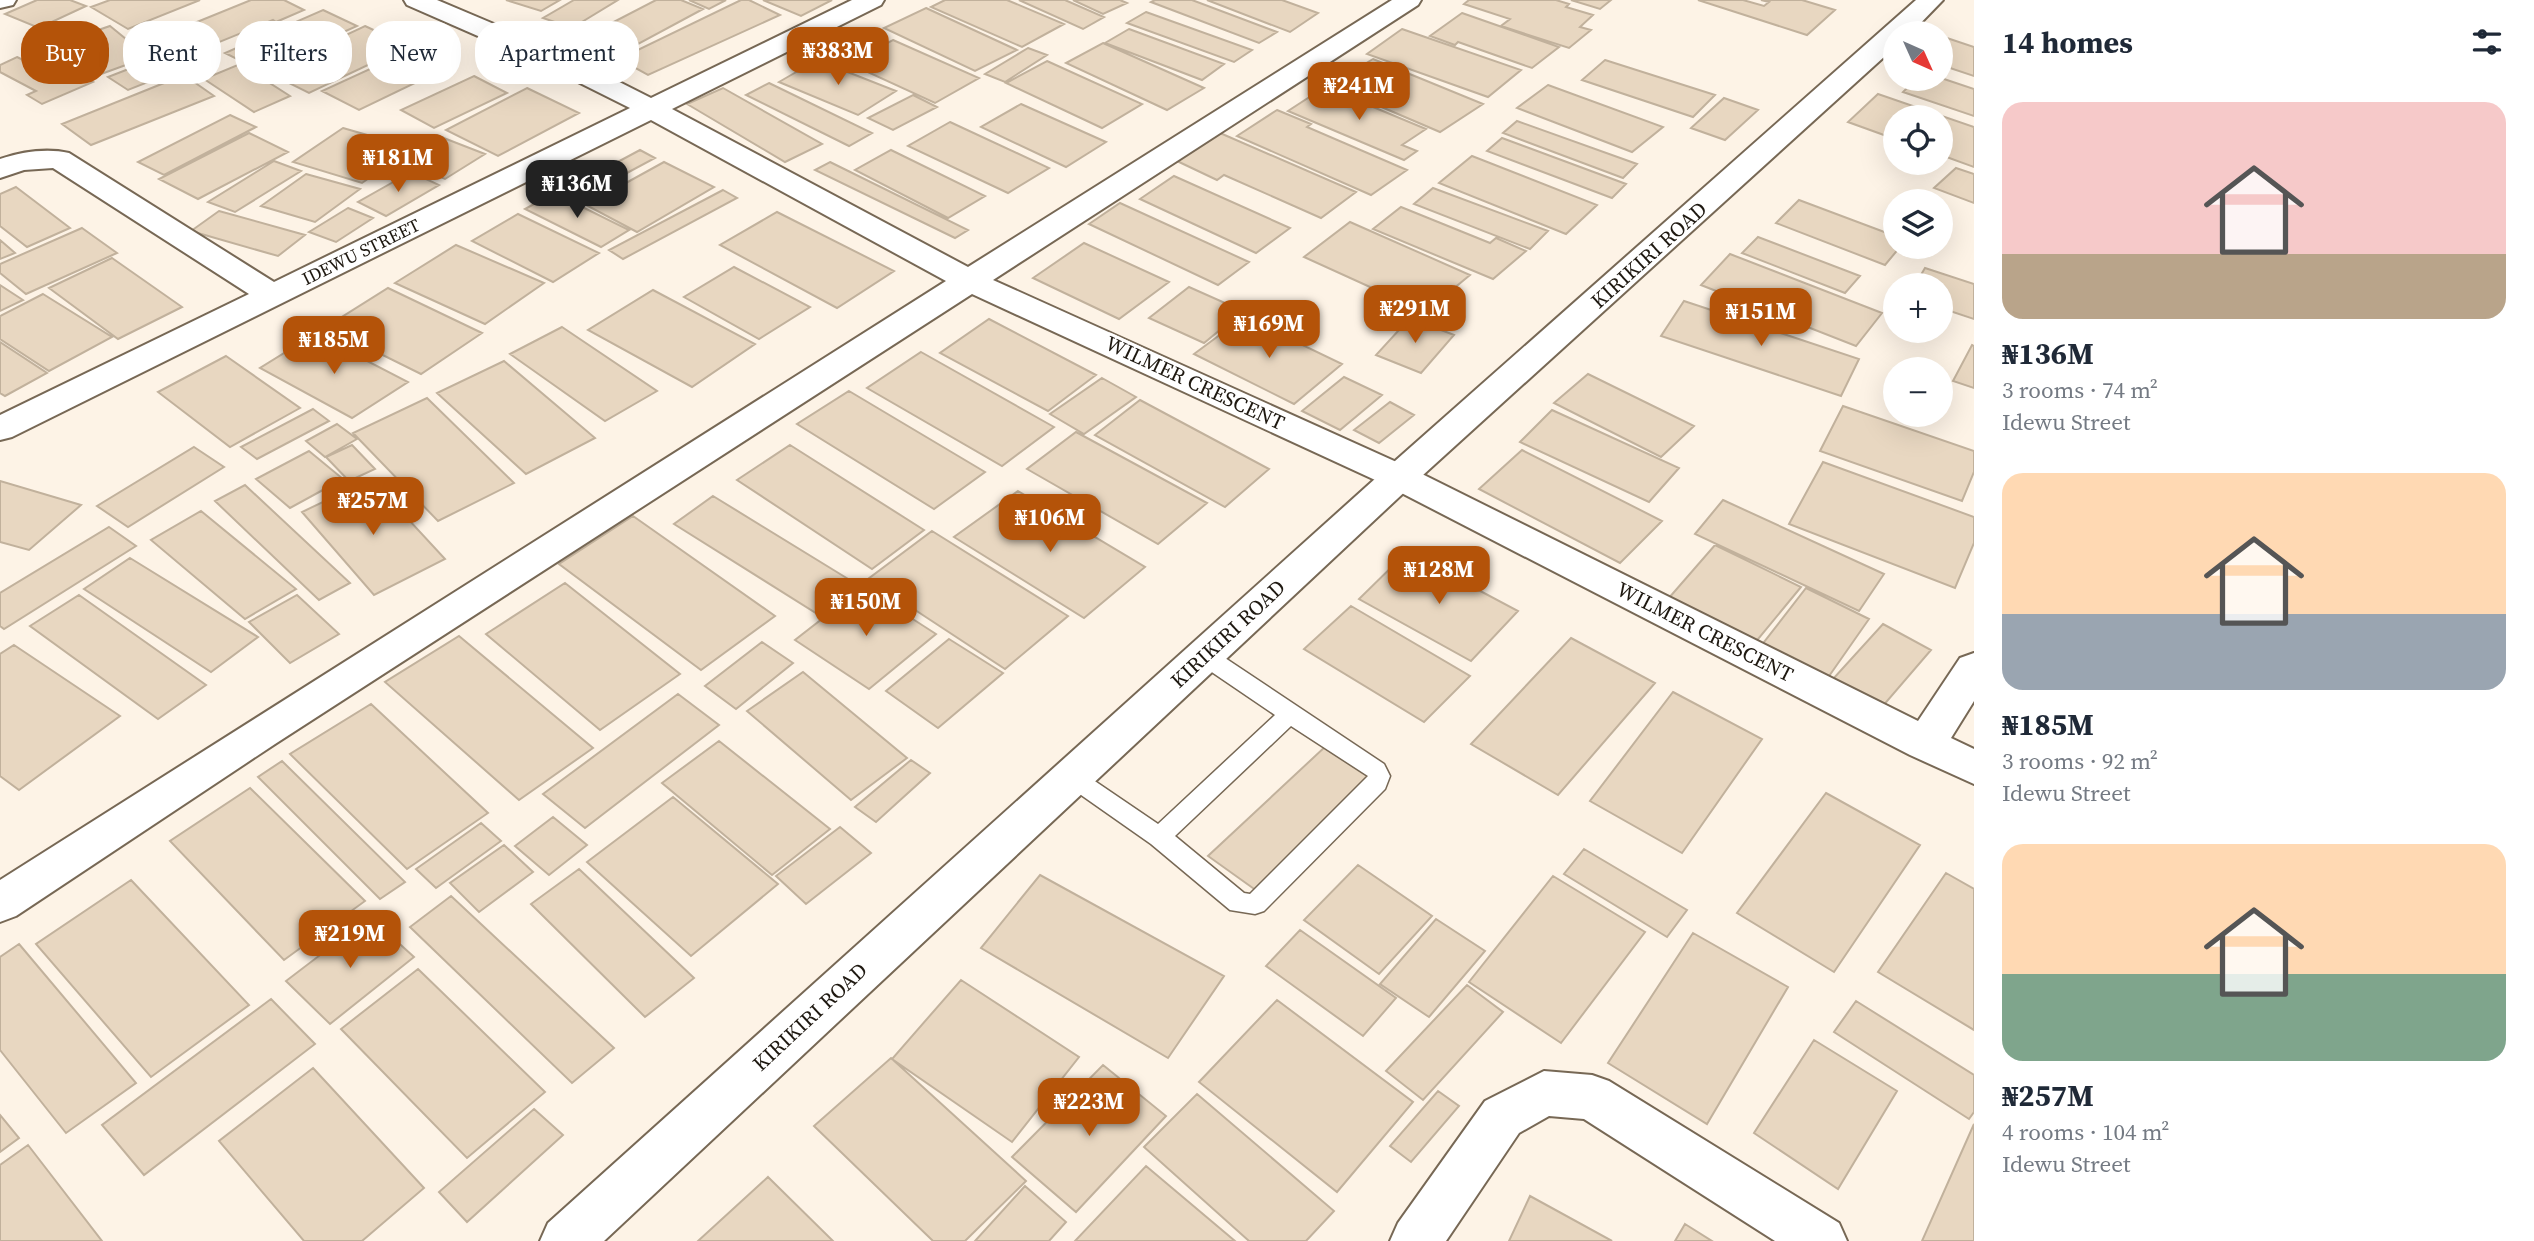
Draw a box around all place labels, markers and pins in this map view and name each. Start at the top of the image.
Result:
pin: ₦383M [789,28,887,87]
pin: ₦241M [1310,62,1408,122]
pin: ₦181M [349,134,447,194]
pin: ₦136M [528,160,626,220]
pin: ₦291M [1366,286,1464,345]
pin: ₦151M [1712,288,1810,348]
pin: ₦169M [1220,300,1318,360]
pin: ₦185M [285,316,383,376]
pin: ₦257M [324,477,422,537]
pin: ₦106M [1001,494,1099,554]
pin: ₦128M [1390,546,1488,606]
pin: ₦150M [817,578,915,638]
pin: ₦219M [301,911,399,970]
pin: ₦223M [1040,1078,1138,1138]

